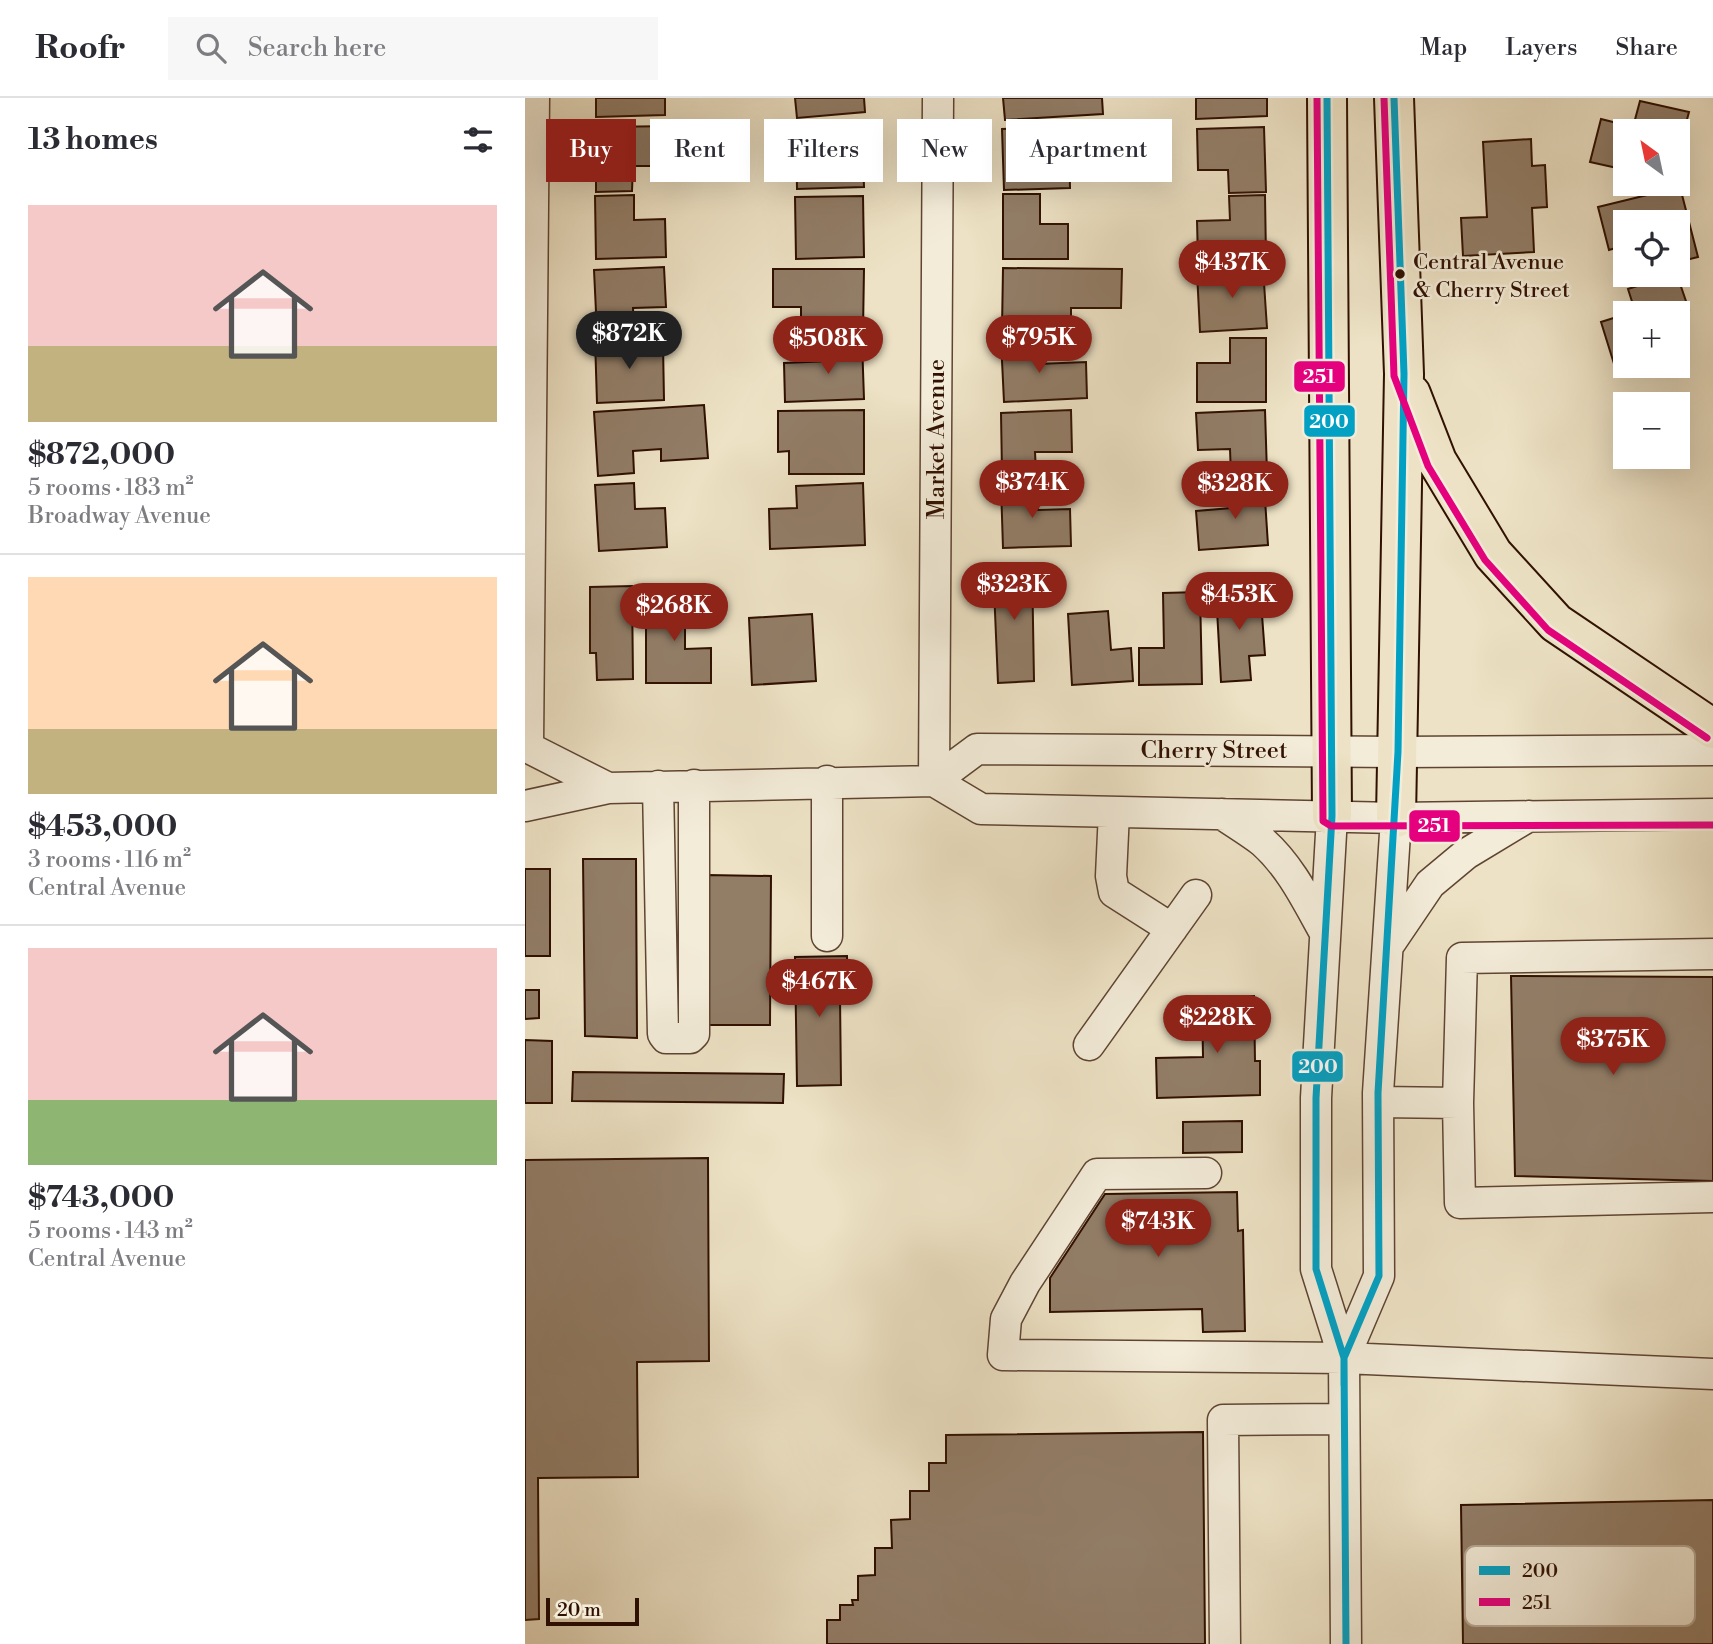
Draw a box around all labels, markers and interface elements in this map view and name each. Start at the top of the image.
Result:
search box [168,17,658,80]
text: Roofr [35,28,126,69]
icon: search [192,29,230,67]
text: Search here [248,32,386,64]
text: Map [1420,33,1467,63]
text: Layers [1505,33,1577,63]
text: Share [1615,33,1678,63]
chip: Buy [546,119,636,182]
chip: Rent [650,119,750,182]
chip: Filters [764,119,883,182]
chip: New [897,119,992,182]
chip: Apartment [1006,119,1172,182]
north arrow [1613,119,1691,196]
map controls [1613,119,1690,469]
text: 13 homes [28,121,158,159]
icon: filters [459,121,497,159]
button: locate [1613,210,1690,287]
pin: $437K [1183,240,1281,300]
text: $437K [1195,249,1269,277]
place label: Central Avenue & Cherry Street [1413,249,1570,304]
icon: home [200,251,326,377]
marker: Central Avenue & Cherry Street [1393,267,1407,281]
button: + [1613,301,1690,378]
pin: $872K [580,312,678,371]
pin: $508K [779,316,877,376]
pin: $795K [990,316,1088,375]
text: $872K [592,320,666,348]
text: $795K [1002,324,1076,352]
text: $508K [789,325,867,353]
street label: Market Avenue [922,359,952,519]
line badge: 251 [1293,360,1346,393]
text: 251 [1303,365,1335,389]
button: − [1613,392,1690,469]
line badge: 200 [1303,404,1356,438]
text: 200 [1309,410,1349,434]
text: $872,000 [28,436,175,474]
pin: $374K [983,460,1081,520]
pin: $328K [1186,462,1284,521]
text: $374K [995,469,1069,497]
text: $328K [1197,470,1273,498]
text: 5 rooms · 183 m² [28,474,194,502]
text: Broadway Avenue [28,502,211,530]
pin: $323K [965,562,1063,622]
text: $323K [977,571,1051,599]
pin: $453K [1190,573,1288,632]
text: $453K [1201,581,1277,609]
pin: $268K [625,584,723,643]
text: $268K [636,592,712,620]
icon: home [200,623,326,749]
street label: Cherry Street [1141,736,1288,766]
text: $453,000 [28,808,177,846]
line badge: 251 [1408,809,1461,843]
text: 251 [1418,814,1450,838]
text: 3 rooms · 116 m² [28,846,191,874]
text: Central Avenue [28,874,186,902]
pin: $467K [770,960,868,1019]
text: $467K [782,968,856,996]
icon: home [200,994,326,1120]
pin: $228K [1168,996,1266,1055]
text: $228K [1179,1004,1255,1032]
pin: $375K [1564,1018,1662,1077]
text: $375K [1577,1026,1649,1054]
line badge: 200 [1291,1050,1344,1083]
text: 200 [1298,1055,1338,1079]
text: $743,000 [28,1179,174,1217]
pin: $743K [1109,1200,1207,1259]
text: $743K [1121,1208,1195,1236]
text: 5 rooms · 143 m² [28,1217,193,1245]
text: Central Avenue [28,1245,186,1273]
legend [1465,1546,1695,1626]
text: 200 [1522,1559,1558,1583]
text: 251 [1522,1591,1552,1615]
scale bar [546,1595,639,1627]
text: 20 m [557,1598,601,1622]

